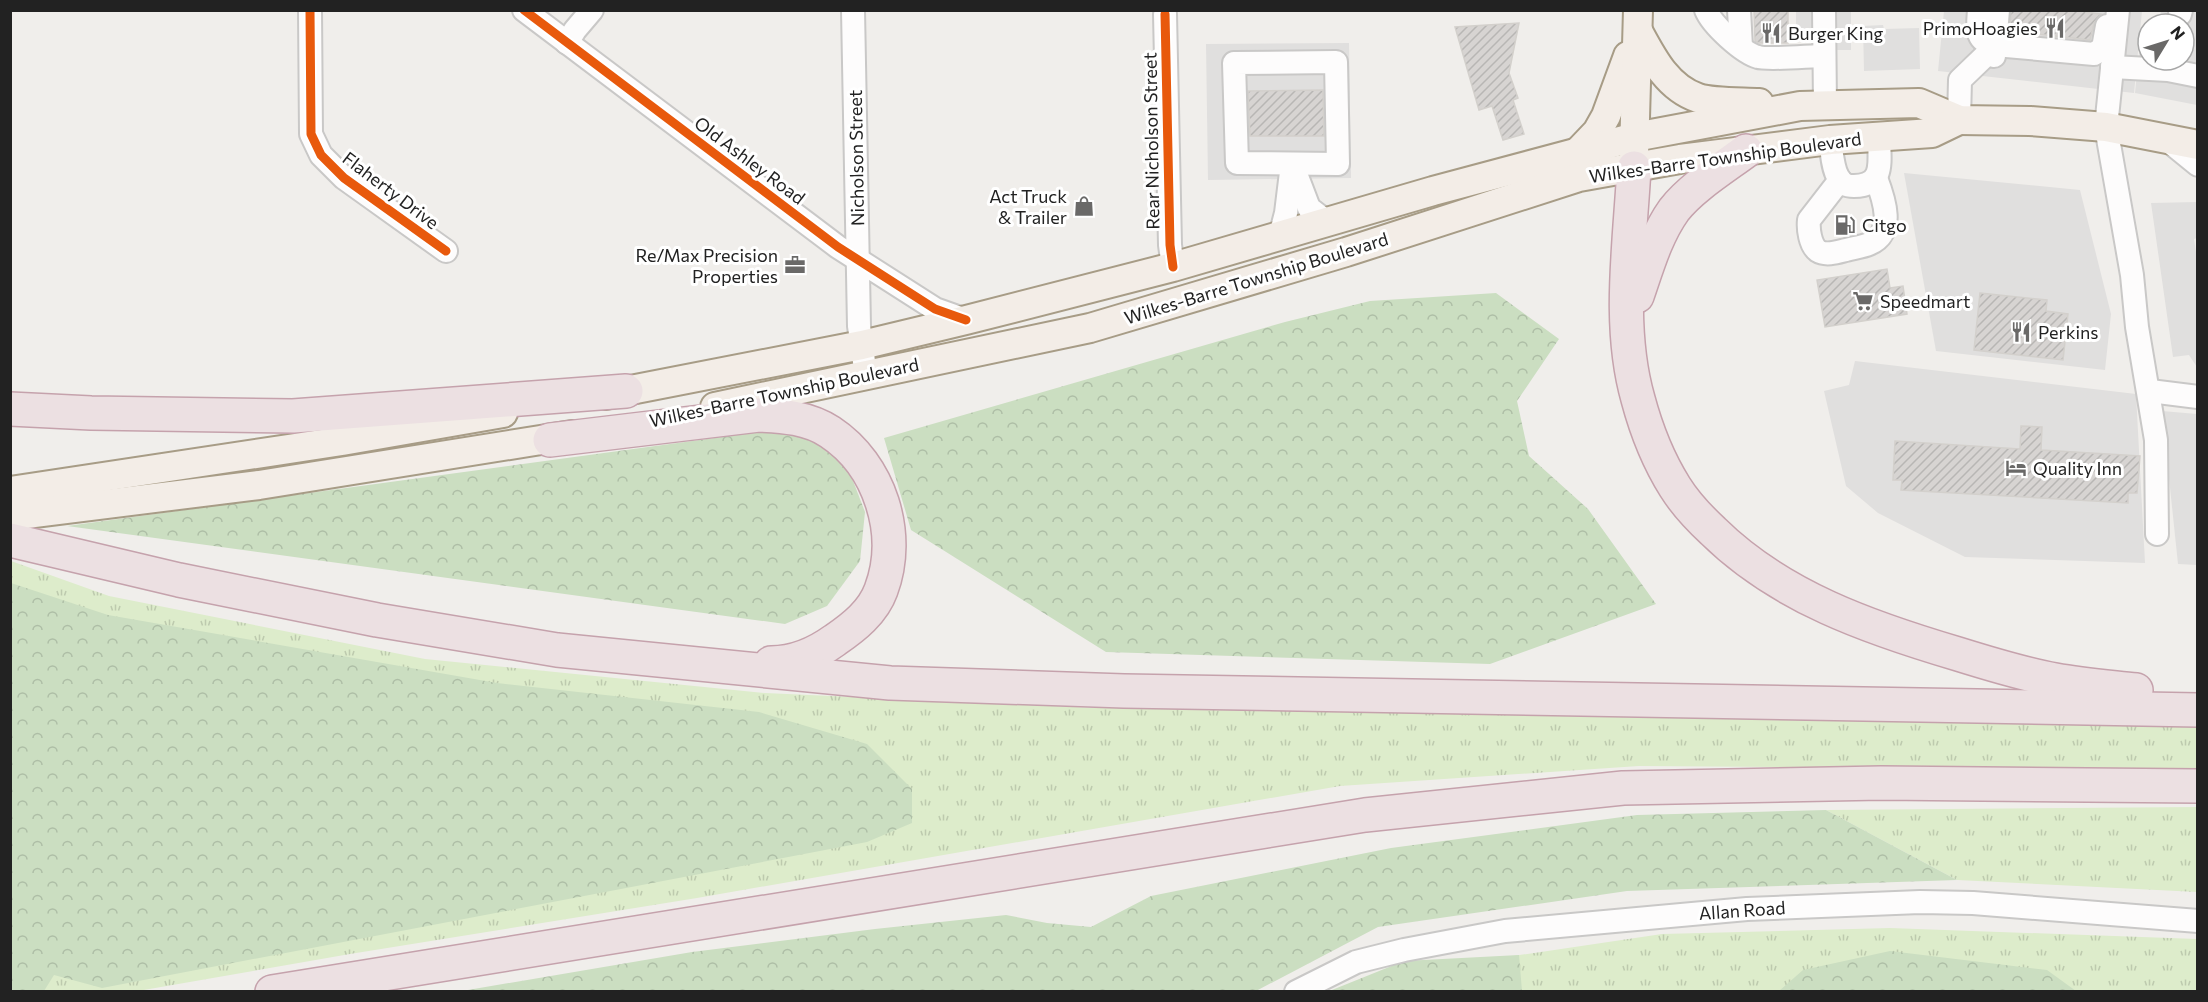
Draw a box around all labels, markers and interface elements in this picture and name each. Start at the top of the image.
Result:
north arrow [2136,12,2196,72]
restaurant icon: PrimoHoagies [2043,16,2067,40]
place label: PrimoHoagies [1923,17,2038,39]
restaurant icon: Burger King [1759,21,1783,45]
place label: Burger King [1788,22,1884,44]
text: N [2167,22,2189,43]
street label: Rear Nicholson Street [1138,52,1164,230]
street label: Nicholson Street [844,90,868,226]
street label: Old Ashley Road [690,111,810,209]
street label: Wilkes-Barre Township Boulevard [1587,127,1863,187]
street label: Flaherty Drive [338,147,444,233]
place label: Act Truck & Trailer [989,185,1067,228]
shop icon: Act Truck & Trailer [1072,194,1096,218]
fuel station icon: Citgo [1833,213,1857,237]
place label: Citgo [1862,214,1907,236]
street label: Wilkes-Barre Township Boulevard [1121,227,1391,329]
place label: Re/Max Precision Properties [636,244,778,287]
office icon: Re/Max Precision Properties [783,253,807,277]
supermarket icon: Speedmart [1851,289,1875,313]
place label: Speedmart [1880,290,1970,312]
restaurant icon: Perkins [2009,320,2033,344]
place label: Perkins [2038,321,2099,343]
street label: Wilkes-Barre Township Boulevard [647,353,921,431]
hotel icon: Quality Inn [2004,456,2028,480]
place label: Quality Inn [2033,457,2122,479]
street label: Allan Road [1698,896,1786,924]

